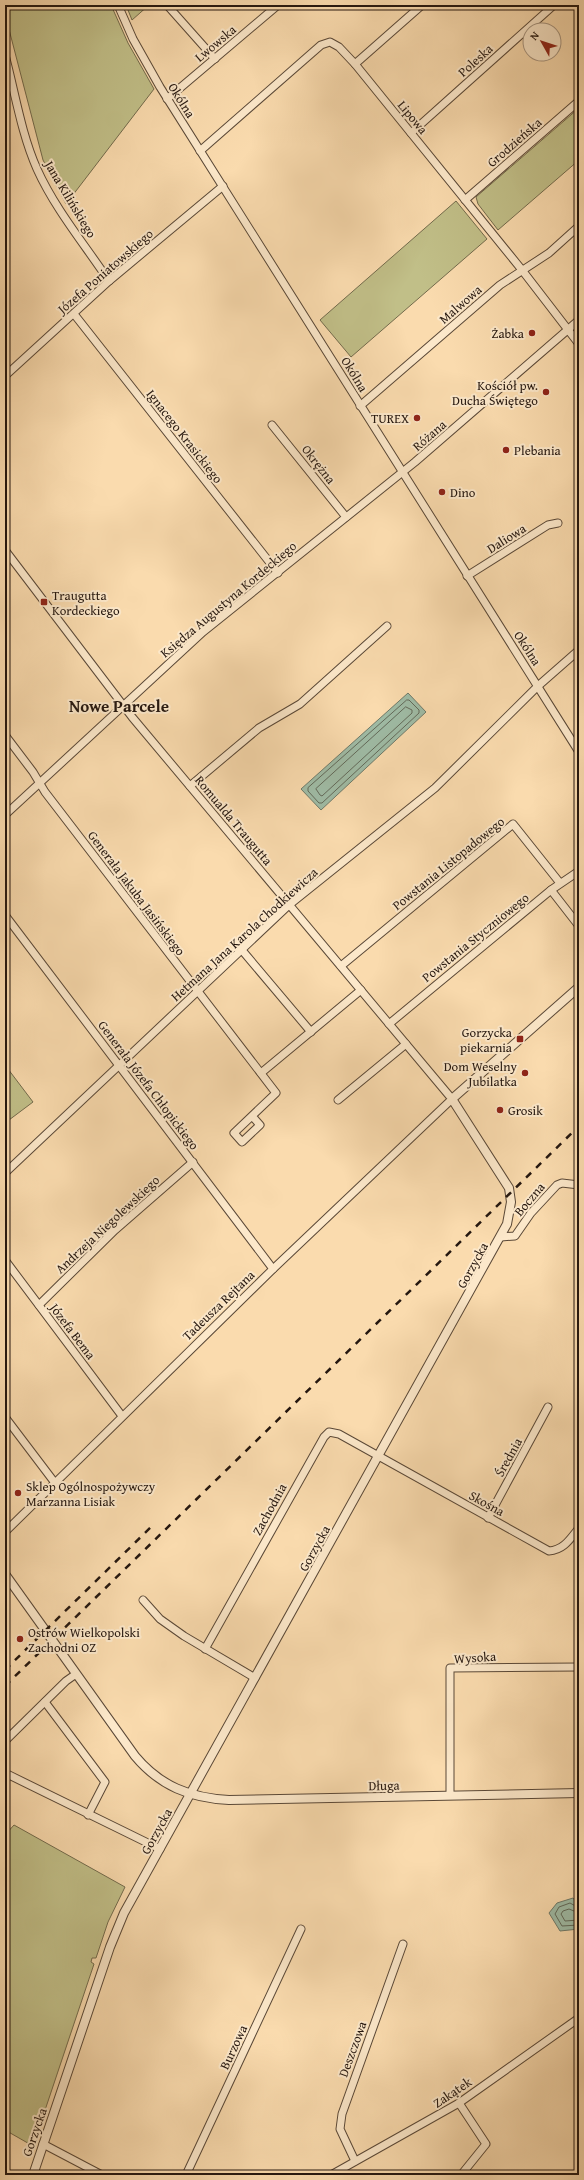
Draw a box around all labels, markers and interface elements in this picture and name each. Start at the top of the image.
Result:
street label: Lwowska [190,20,241,66]
north arrow [522,22,562,62]
text: N [526,27,543,44]
street label: Poleska [454,39,498,81]
street label: Okólna [163,79,200,122]
street label: Lipowa [393,96,433,139]
street label: Grodzieńska [483,113,546,172]
street label: Jana Kilińskiego [39,155,101,242]
street label: Józefa Poniatowskiego [52,224,158,320]
street label: Malwowa [435,280,486,328]
place label: Żabka [491,324,525,343]
marker: Żabka [527,328,537,338]
street label: Okólna [337,353,373,396]
place label: Kościół pw. Ducha Świętego [452,376,538,410]
street label: Ignacego Krasickiego [142,385,228,488]
marker: Kościół pw. Ducha Świętego [541,387,551,397]
place label: TUREX [371,409,409,428]
marker: TUREX [412,413,422,423]
street label: Różana [408,415,451,455]
street label: Okrężna [297,441,340,489]
place label: Plebania [514,441,562,460]
marker: Plebania [501,445,511,455]
place label: Dino [450,483,476,502]
marker: Dino [437,487,447,497]
street label: Daliowa [483,519,530,558]
street label: Księdza Augustyna Kordeckiego [156,536,301,662]
place label: Traugutta Kordeckiego [52,586,120,620]
marker: Traugutta Kordeckiego [39,597,49,607]
street label: Okólna [509,627,546,670]
district label: Nowe Parcele [69,693,169,718]
street label: Romualda Traugutta [190,771,277,870]
street label: Powstania Listopadowego [388,812,509,915]
street label: Generała Jakuba Jasińskiego [83,827,190,960]
street label: Hetmana Jana Karola Chodkiewicza [167,863,323,1006]
street label: Powstania Styczniowego [418,888,533,987]
street label: Generała Józefa Chłopickiego [94,1017,204,1154]
place label: Gorzycka piekarnia [460,1023,513,1057]
marker: Gorzycka piekarnia [515,1034,525,1044]
place label: Dom Weselny Jubilatka [444,1057,518,1091]
marker: Dom Weselny Jubilatka [520,1068,530,1078]
place label: Grosik [508,1101,543,1120]
marker: Grosik [495,1105,505,1115]
street label: Andrzeja Niegolewskiego [51,1171,164,1278]
street label: Boczna [510,1178,550,1220]
street label: Gorzycka [452,1238,493,1292]
street label: Tadeusza Rejtana [178,1265,259,1345]
street label: Józefa Bema [44,1298,101,1364]
street label: Średnia [490,1434,527,1480]
place label: Sklep Ogólnospożywczy Marzanna Lisiak [26,1477,156,1511]
street label: Zachodnia [247,1479,292,1539]
street label: Skośna [466,1486,509,1521]
marker: Sklep Ogólnospożywczy Marzanna Lisiak [13,1488,23,1498]
street label: Gorzycka [294,1521,335,1575]
place label: Ostrów Wielkopolski Zachodni OZ [28,1623,140,1657]
marker: Ostrów Wielkopolski Zachodni OZ [15,1634,25,1644]
street label: Wysoka [453,1646,498,1668]
street label: Długa [368,1776,401,1795]
street label: Gorzycka [136,1804,177,1858]
street label: Deszczowa [334,2018,372,2080]
street label: Burzowa [215,2021,252,2073]
street label: Zakątek [429,2072,476,2112]
street label: Gorzycka [17,2105,52,2159]

